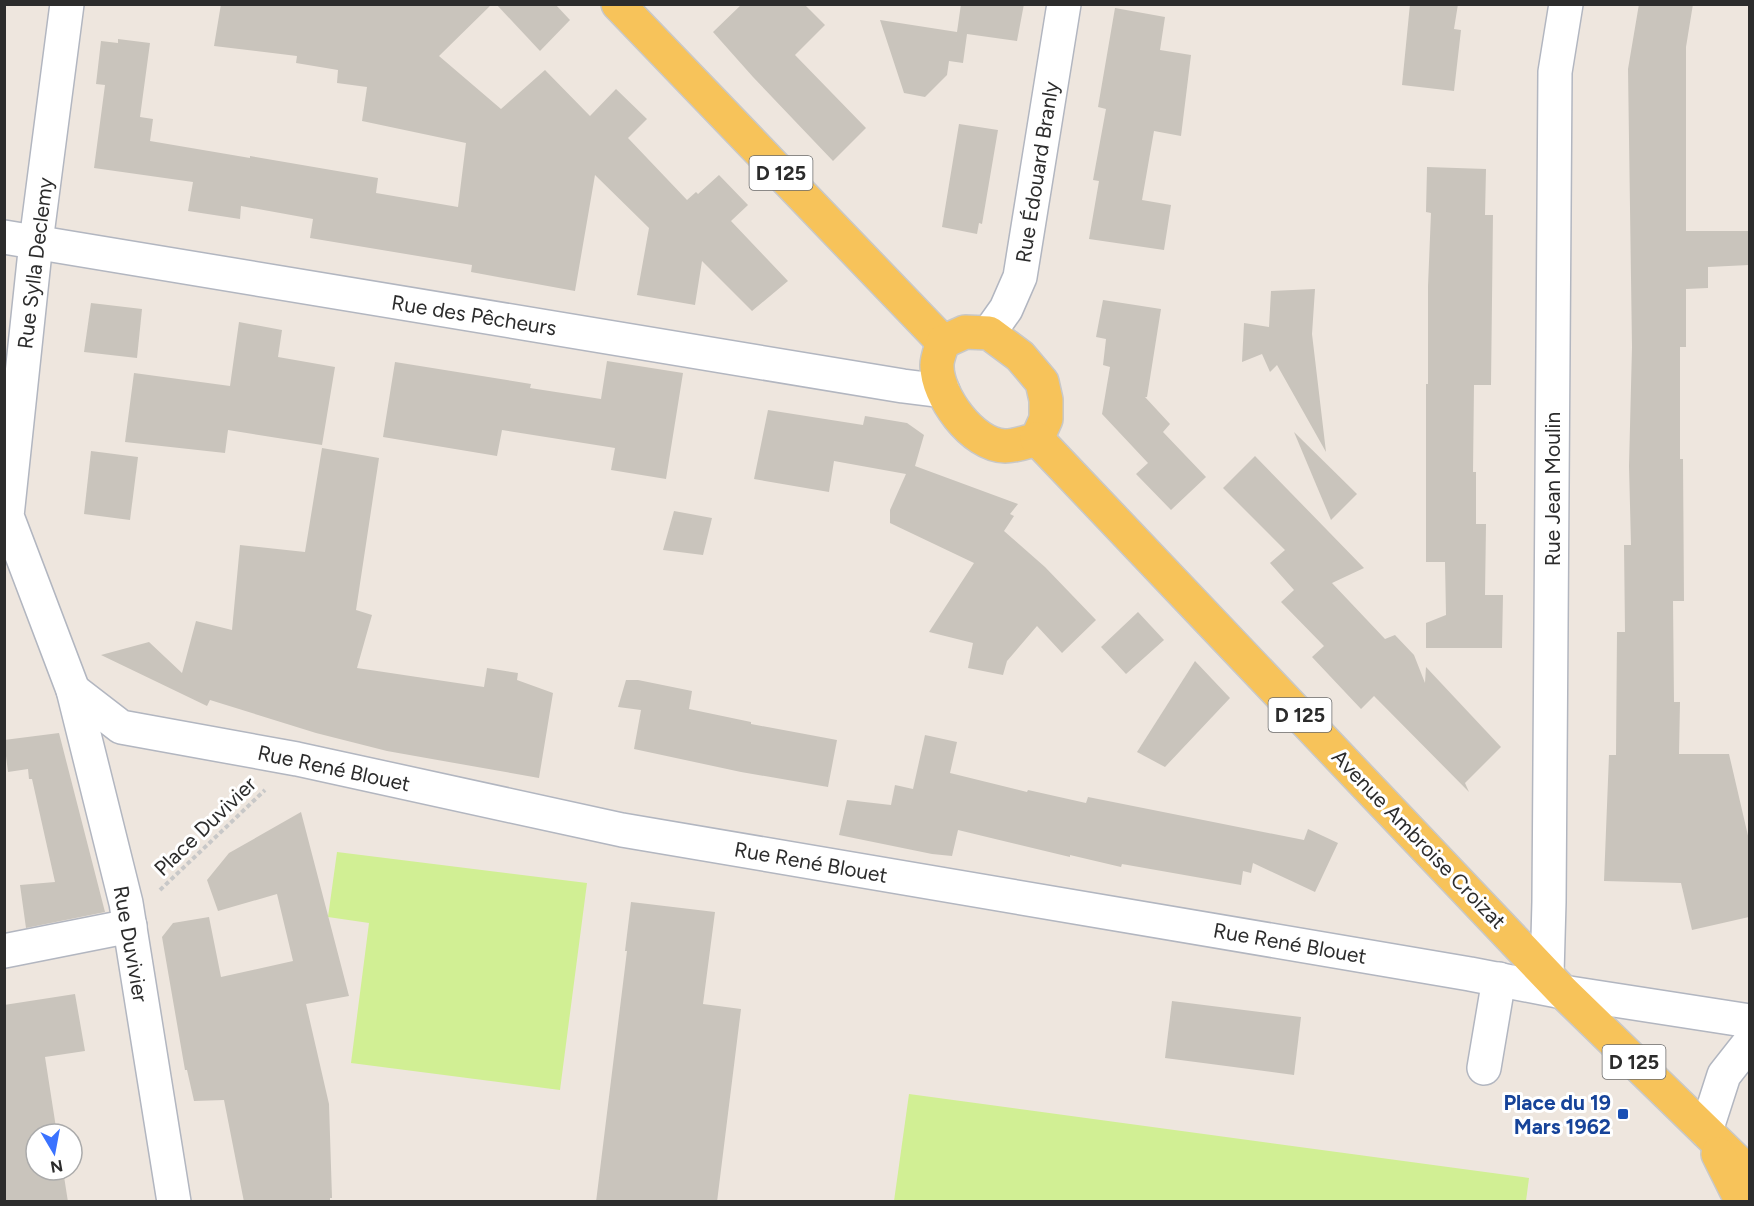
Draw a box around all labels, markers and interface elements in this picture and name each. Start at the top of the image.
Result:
street label: Rue Édouard Branly [1010,79,1064,265]
road number: D 125 [750,156,812,190]
street label: Rue Sylla Declemy [12,176,58,350]
street label: Rue des Pêcheurs [390,290,558,340]
street label: Rue Jean Moulin [1540,412,1565,566]
road number: D 125 [1268,698,1332,732]
street label: Rue René Blouet [255,740,413,796]
street label: Avenue Ambroise Croizat [1327,744,1511,934]
street label: Place Duvivier [149,771,261,881]
street label: Rue René Blouet [732,836,890,888]
street label: Rue Duvivier [108,884,154,1004]
street label: Rue René Blouet [1211,917,1369,969]
road number: D 125 [1602,1045,1666,1079]
place label: Place du 19 Mars 1962 [1503,1090,1611,1139]
marker: Place du 19 Mars 1962 [1616,1107,1630,1121]
north arrow [24,1122,84,1182]
text: N [49,1156,64,1177]

